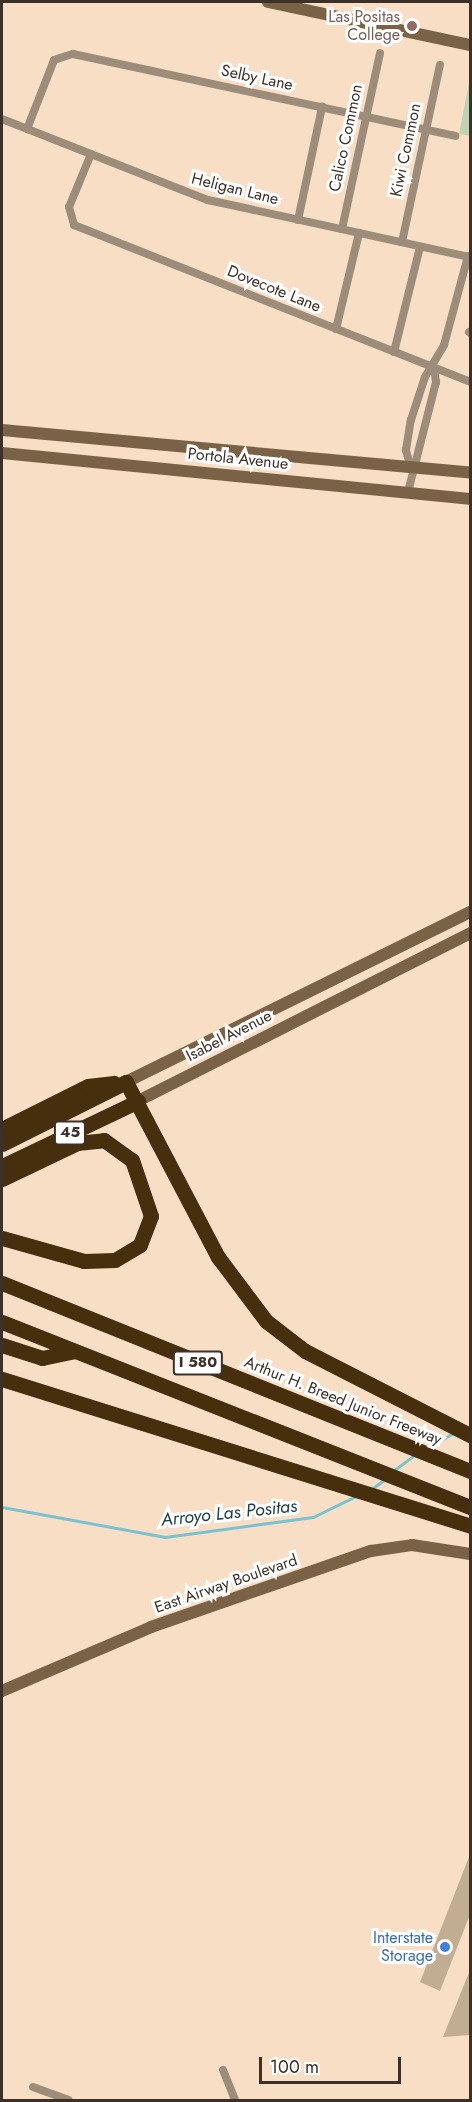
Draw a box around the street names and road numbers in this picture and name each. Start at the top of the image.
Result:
street label: Selby Lane [219,61,295,95]
street label: Calico Common [325,82,367,194]
street label: Kiwi Common [387,102,425,198]
street label: Heligan Lane [189,169,281,209]
street label: Dovecote Lane [224,262,324,316]
street label: Portola Avenue [187,444,289,474]
street label: Isabel Avenue [183,1006,275,1066]
road number: 45 [54,1121,86,1145]
road number: I 580 [172,1351,224,1375]
street label: Arthur H. Breed Junior Freeway [242,1353,444,1449]
street label: East Airway Boulevard [152,1551,300,1617]

